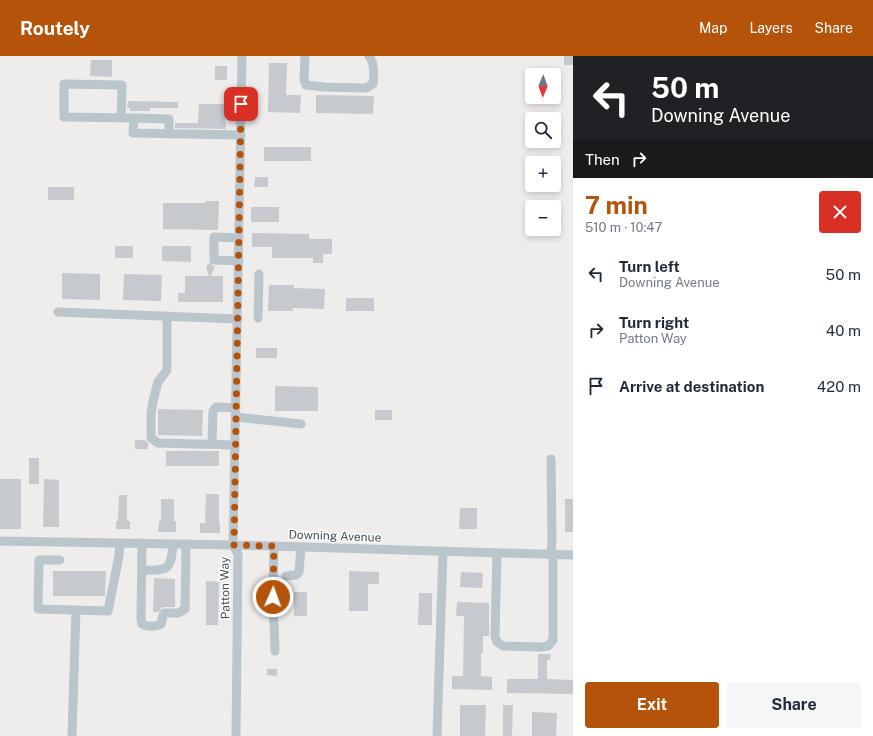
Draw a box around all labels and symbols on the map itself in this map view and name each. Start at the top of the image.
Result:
north arrow [525,68,561,104]
pin [224,87,258,121]
street label: Downing Avenue [288,527,382,545]
street label: Patton Way [217,556,233,619]
position arrow [252,576,294,618]

